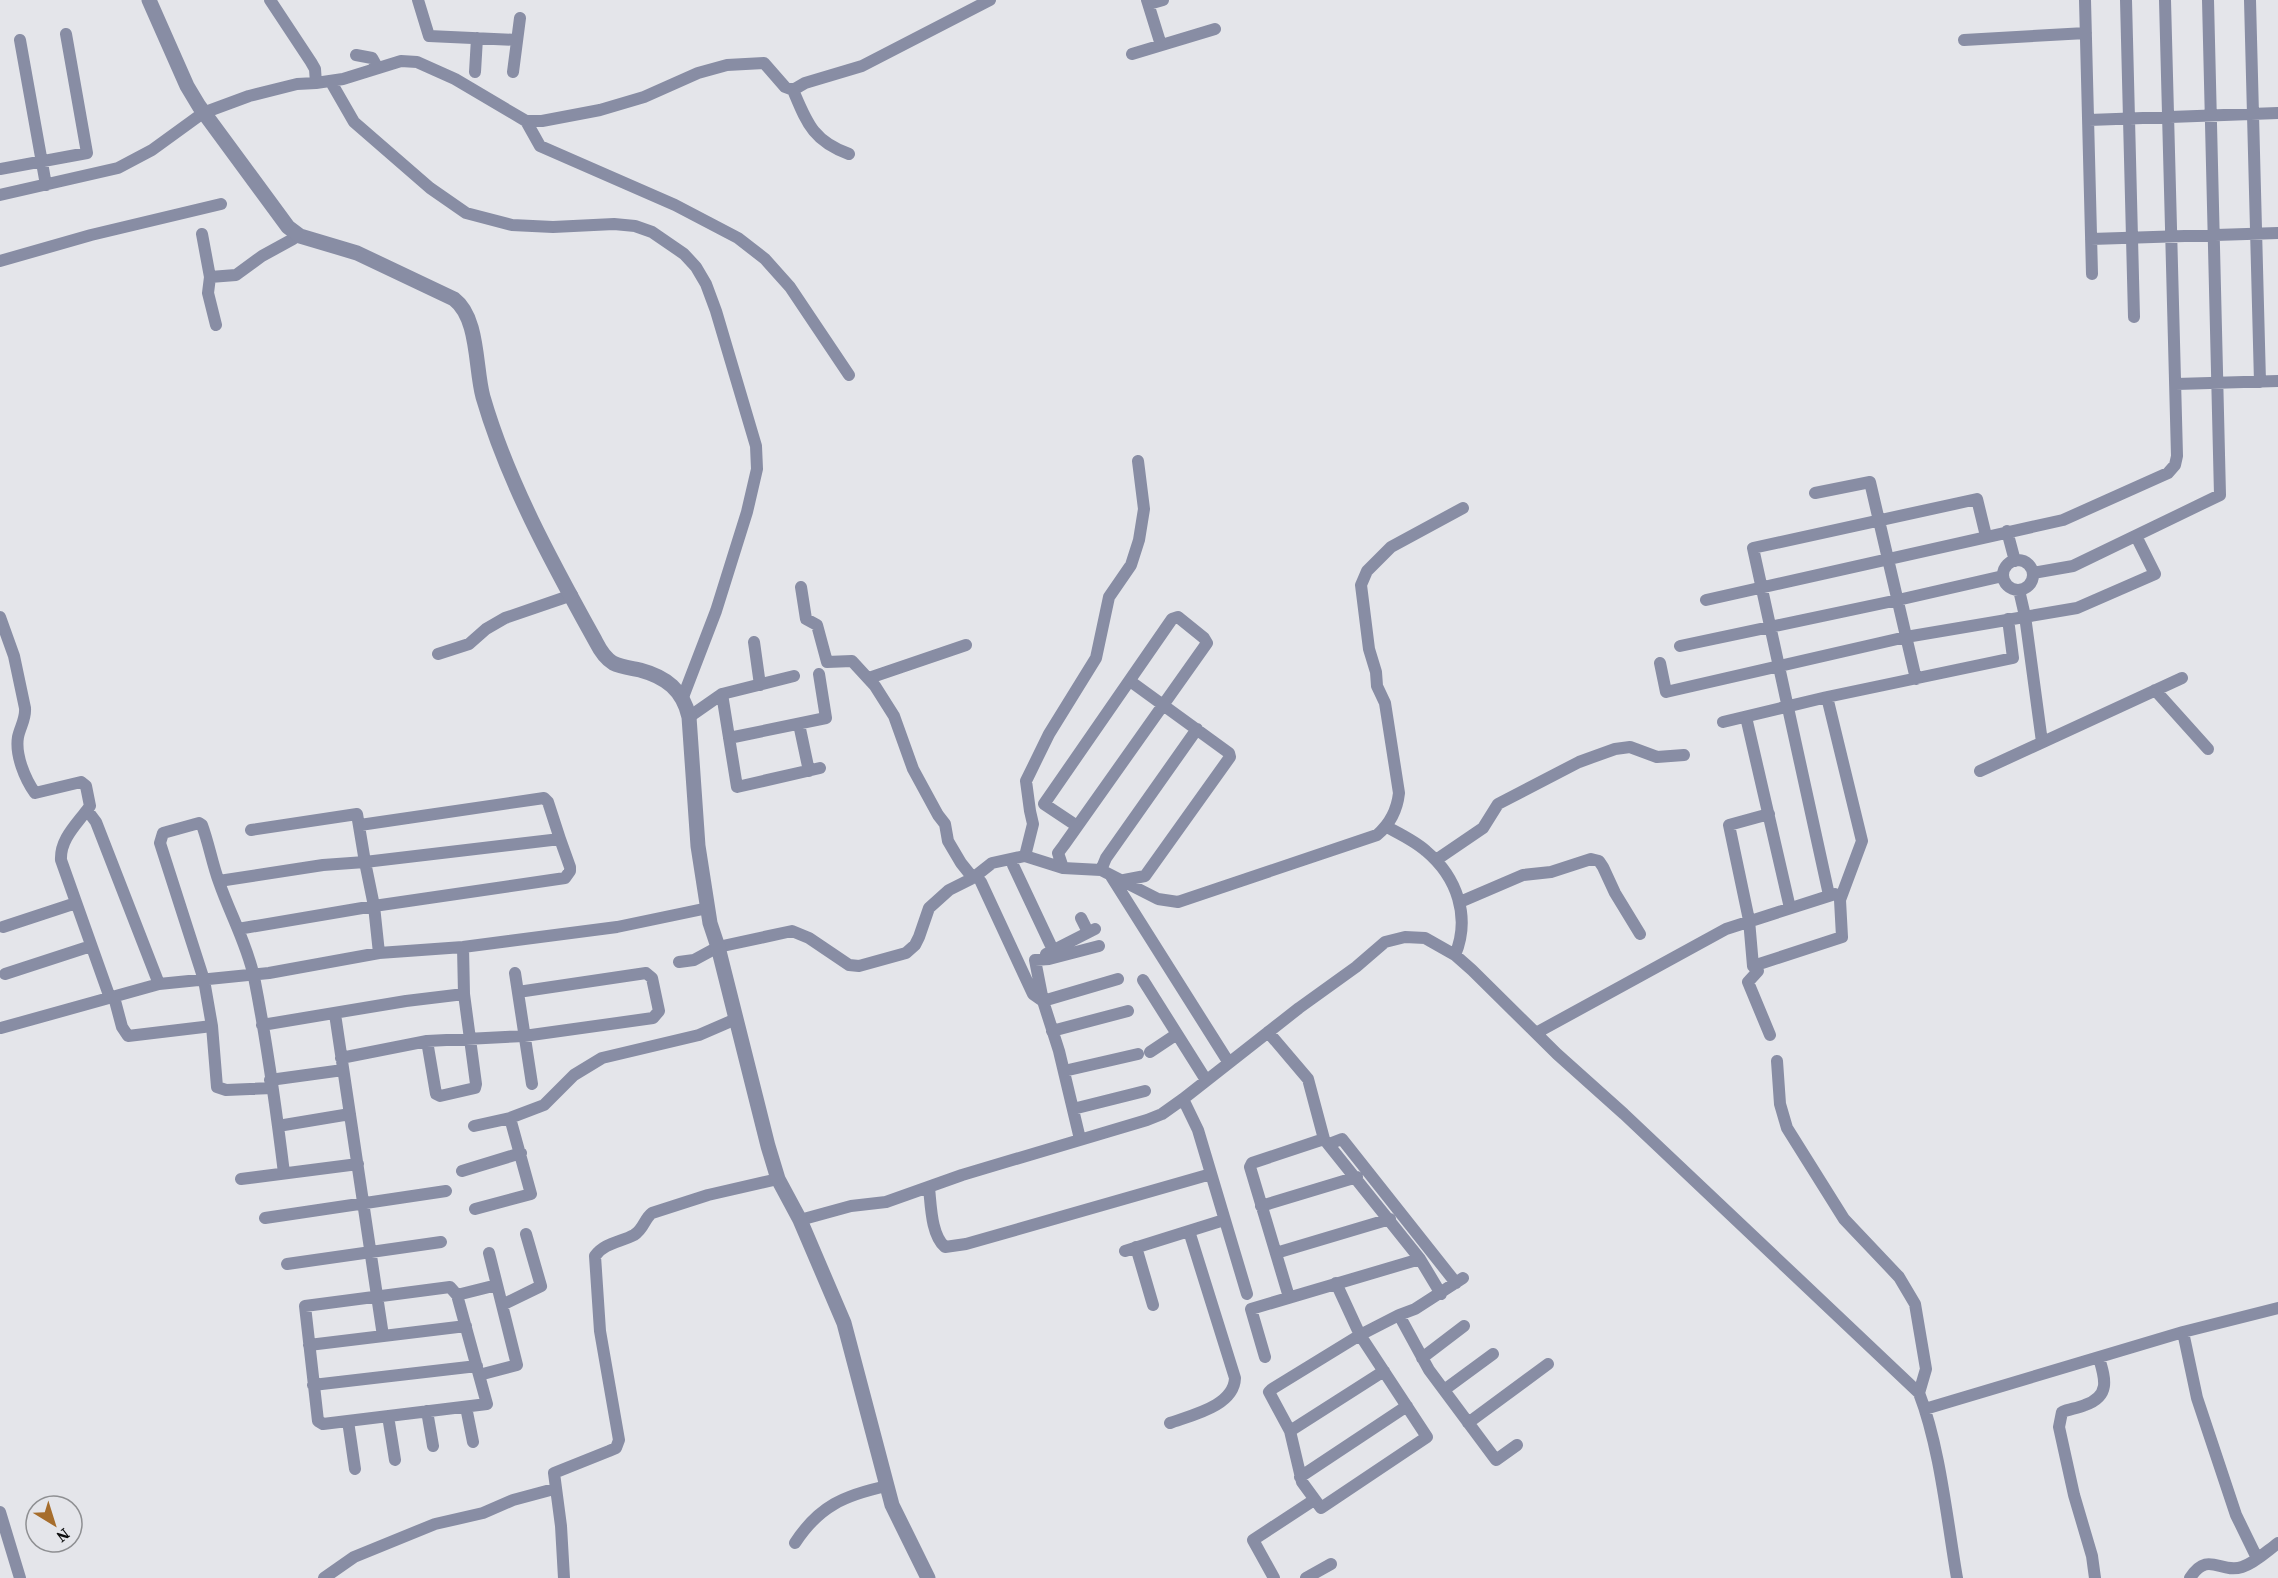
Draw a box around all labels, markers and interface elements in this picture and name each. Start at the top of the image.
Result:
north arrow [24,1494,84,1554]
text: N [52,1524,75,1548]

